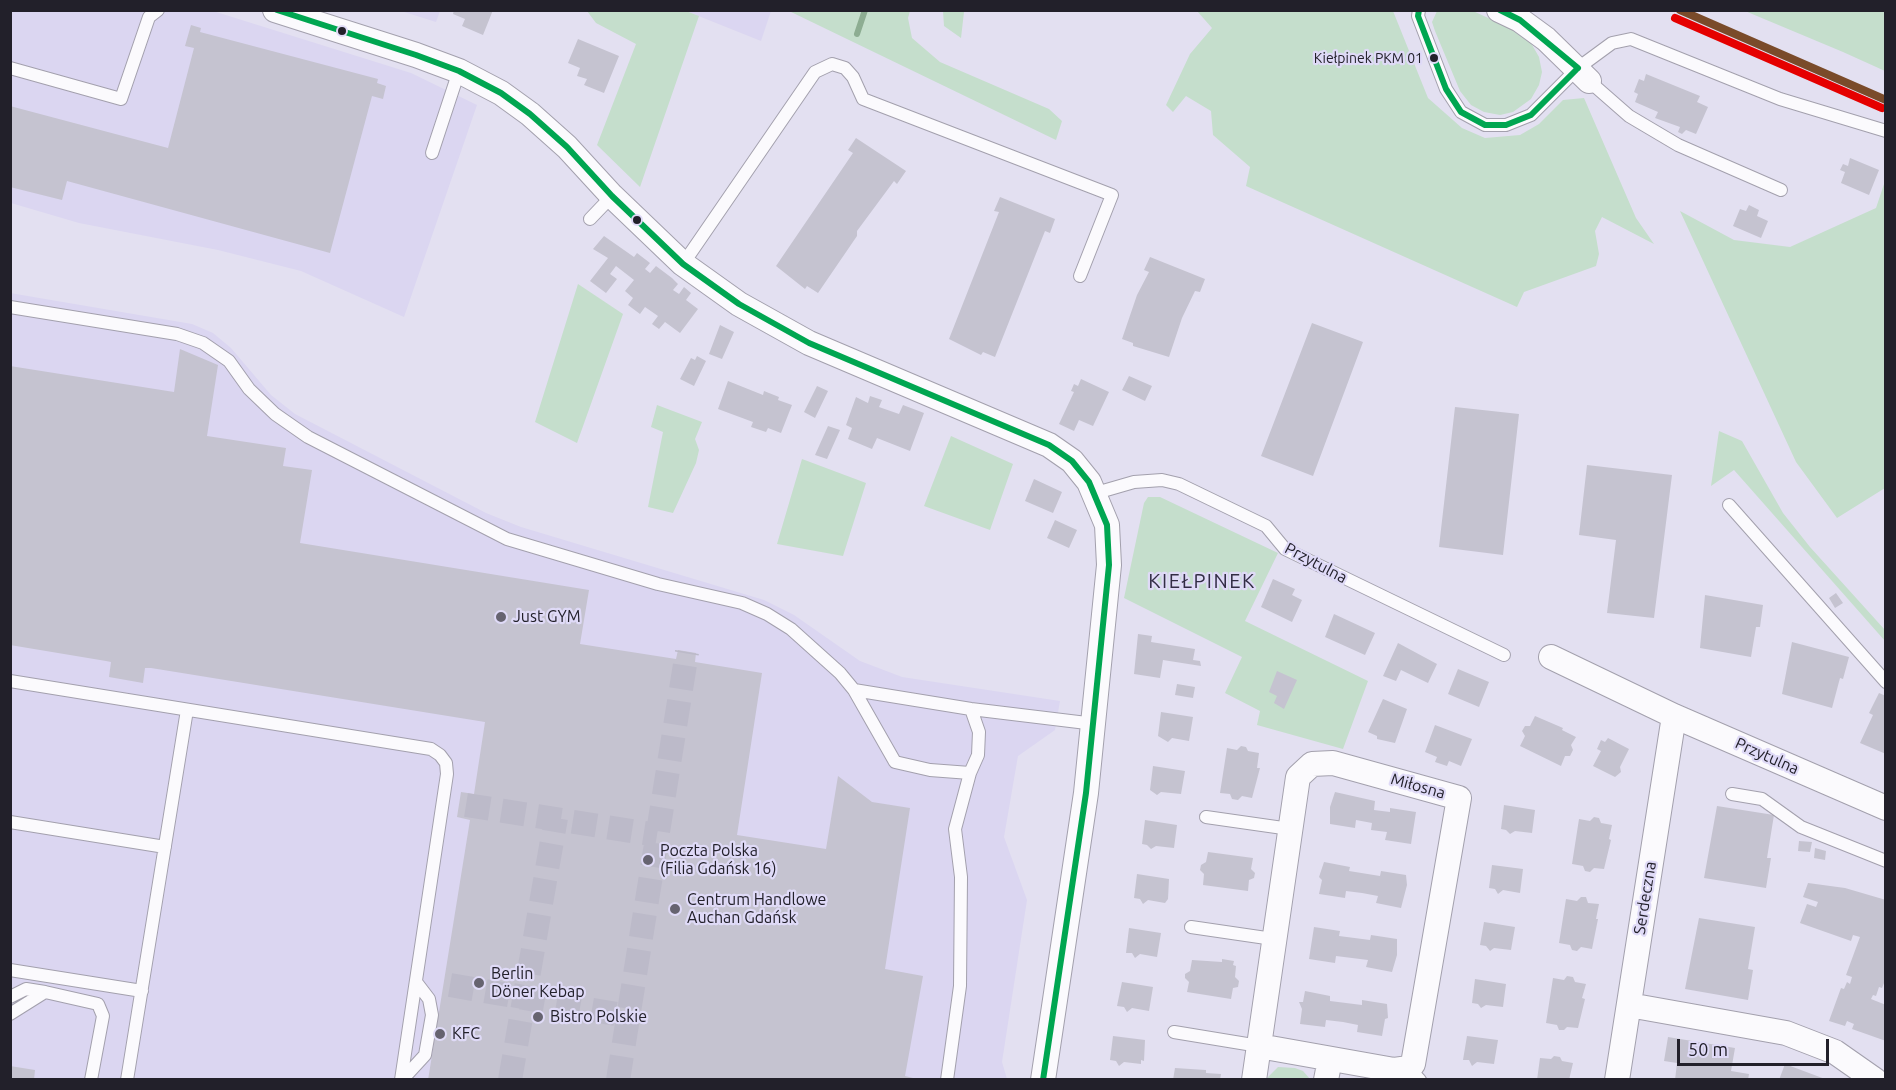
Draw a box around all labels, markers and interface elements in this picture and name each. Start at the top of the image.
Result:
unlabelled marker [336,25,348,37]
place label: Kiełpinek PKM 01 [1314,50,1423,66]
marker: Kiełpinek PKM 01 [1428,52,1440,64]
unlabelled marker [631,214,643,226]
street label: Przytulna [1282,539,1350,587]
district label: KIEŁPINEK [1148,569,1256,593]
place label: Just GYM [513,607,581,627]
marker: Just GYM [494,610,508,624]
street label: Przytulna [1732,733,1802,779]
street label: Miłosna [1389,769,1447,803]
place label: Poczta Polska (Filia Gdańsk 16) [660,841,776,879]
marker: Poczta Polska (Filia Gdańsk 16) [641,853,655,867]
street label: Serdeczna [1630,860,1660,936]
place label: Centrum Handlowe Auchan Gdańsk [687,890,826,928]
marker: Centrum Handlowe Auchan Gdańsk [668,902,682,916]
place label: Berlin Döner Kebap [491,964,585,1002]
marker: Berlin Döner Kebap [472,976,486,990]
place label: Bistro Polskie [550,1007,647,1027]
marker: Bistro Polskie [531,1010,545,1024]
place label: KFC [452,1024,480,1044]
marker: KFC [433,1027,447,1041]
scale bar [1680,1027,1832,1065]
text: 50 m [1688,1039,1728,1059]

